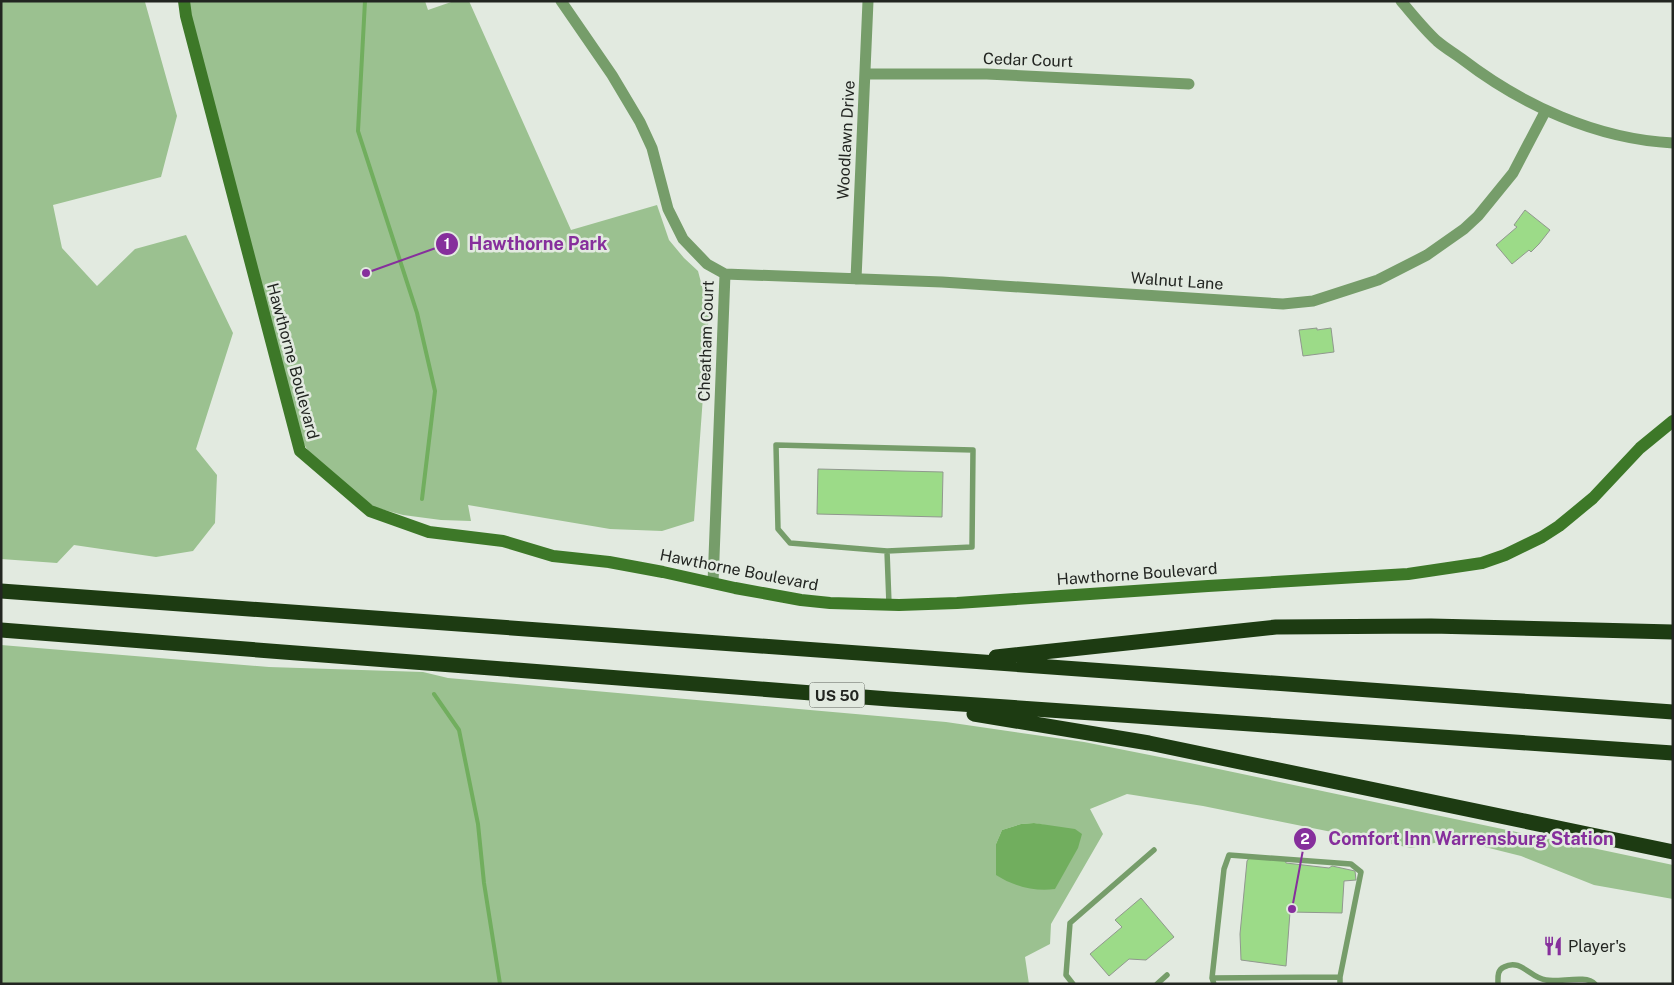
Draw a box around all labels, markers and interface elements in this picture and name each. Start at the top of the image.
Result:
street label: Cedar Court [983,49,1073,71]
street label: Woodlawn Drive [833,80,859,200]
callout: Hawthorne Park [434,227,618,260]
text: Hawthorne Park [469,233,608,254]
text: 1 [444,235,450,252]
street label: Walnut Lane [1130,268,1224,294]
street label: Cheatham Court [694,280,718,402]
street label: Hawthorne Boulevard [263,281,323,441]
street label: Hawthorne Boulevard [658,545,820,595]
street label: Hawthorne Boulevard [1056,559,1218,589]
road number: US 50 [810,682,864,708]
callout: Comfort Inn Warrensburg Station [1293,822,1624,855]
text: Comfort Inn Warrensburg Station [1328,828,1614,849]
text: 2 [1300,830,1310,847]
restaurant icon: Player's [1542,935,1564,957]
place label: Player's [1568,937,1626,956]

